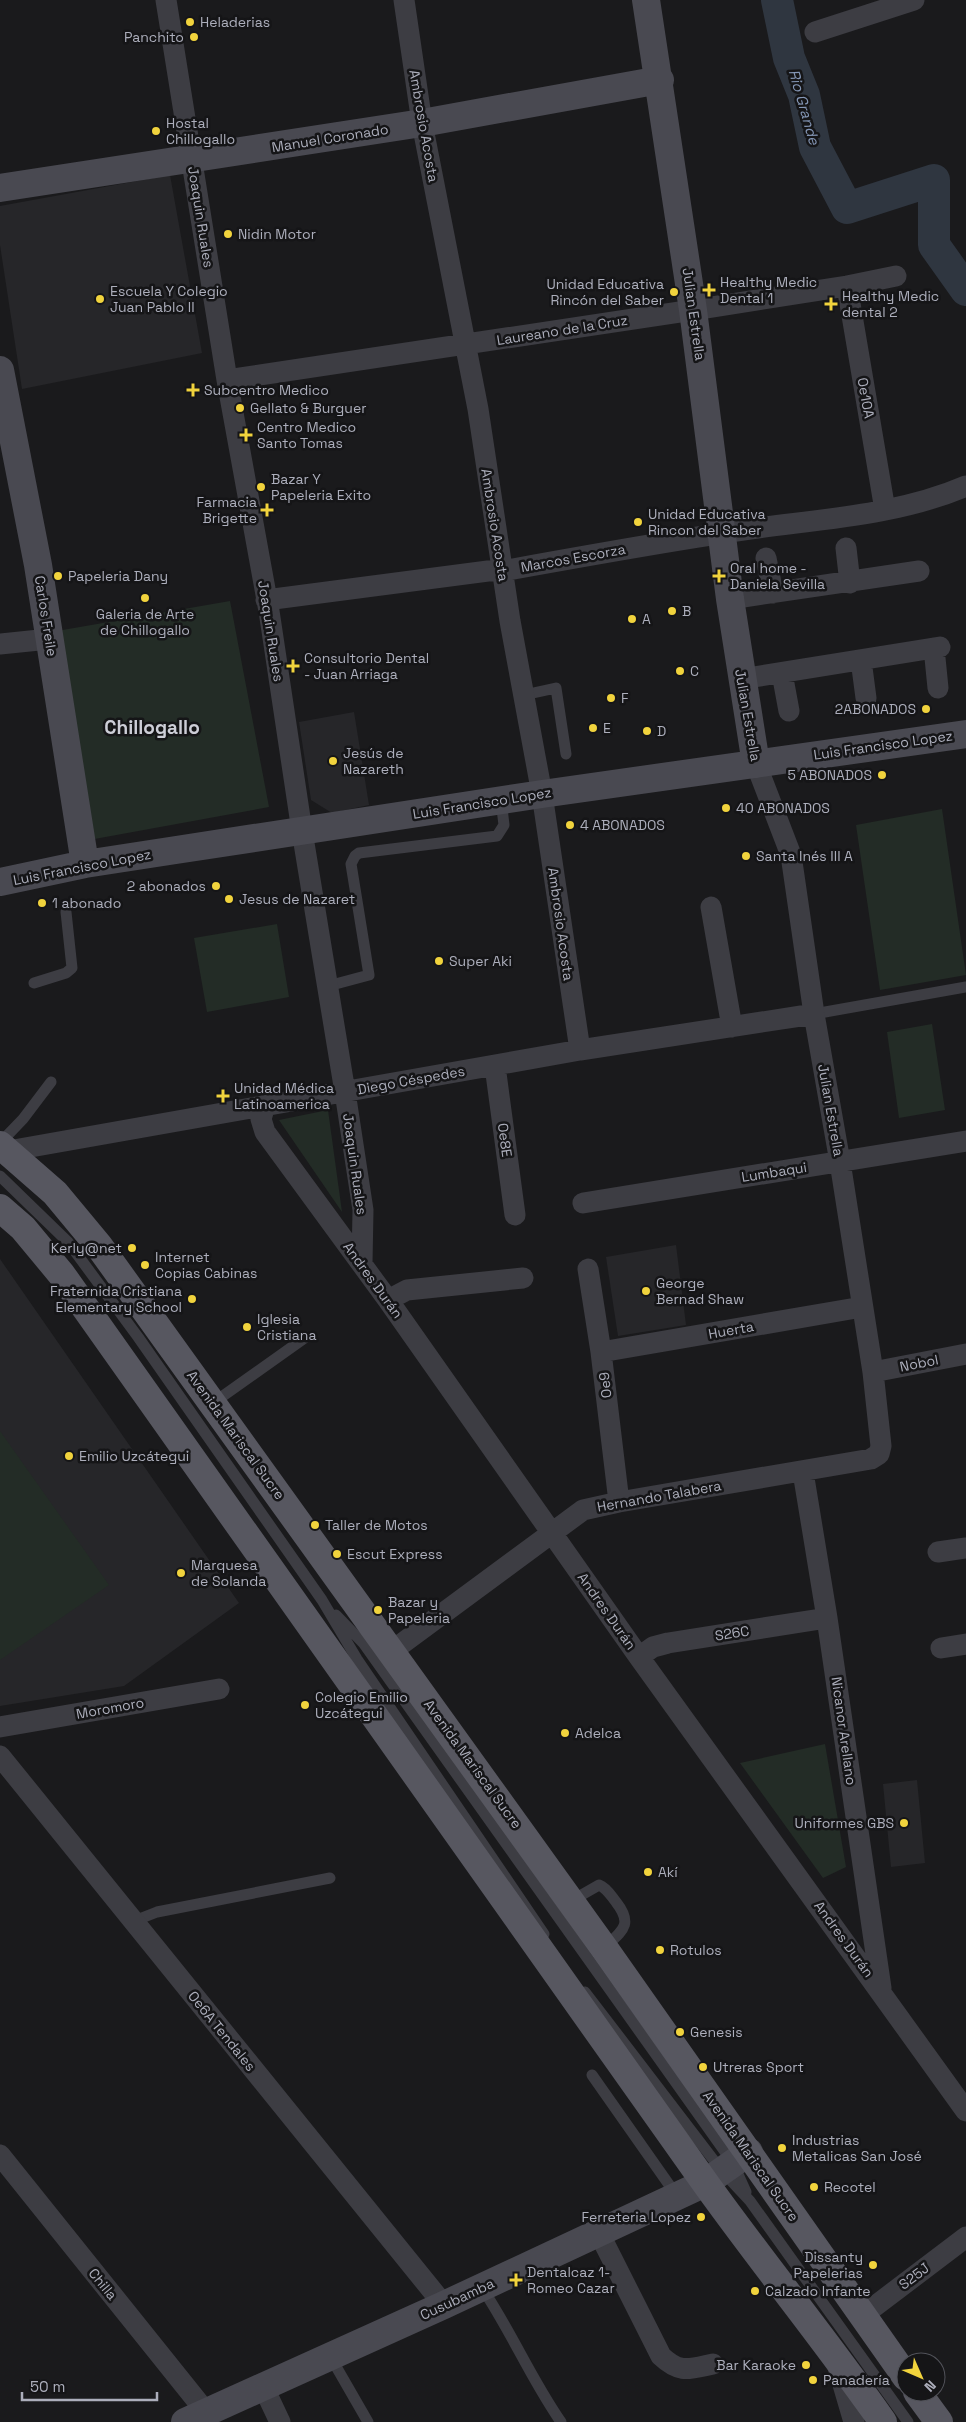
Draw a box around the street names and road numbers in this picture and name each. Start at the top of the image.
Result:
street label: Ambrosio Acosta [405,68,443,184]
street label: Manuel Coronado [270,120,390,156]
street label: Joaquin Ruales [184,165,218,269]
street label: Julian Estrella [679,267,709,361]
street label: Laureano de la Cruz [495,311,629,349]
street label: Oe10A [854,376,878,420]
street label: Ambrosio Acosta [477,467,513,583]
street label: Marcos Escorza [519,540,627,576]
street label: Carlos Freile [31,574,61,658]
street label: Joaquin Ruales [254,579,288,683]
street label: Julian Estrella [731,667,765,763]
street label: Luis Francisco Lopez [812,726,954,764]
street label: Luis Francisco Lopez [411,783,553,823]
street label: Luis Francisco Lopez [11,845,153,889]
street label: Ambrosio Acosta [544,866,578,982]
street label: Diego Céspedes [356,1062,466,1098]
street label: Julian Estrella [814,1062,848,1158]
street label: Joaquin Ruales [339,1112,371,1216]
street label: Oe8E [494,1122,516,1158]
street label: Lumbaqui [740,1158,808,1186]
street label: Andres Durán [339,1238,407,1322]
street label: Huerta [707,1317,755,1343]
street label: Nobol [898,1350,940,1376]
street label: Avenida Mariscal Sucre [183,1367,289,1503]
street label: Oe9 [594,1371,616,1399]
street label: Hernando Talabera [595,1476,723,1516]
street label: Andres Durán [574,1569,640,1653]
street label: S26C [714,1621,750,1645]
street label: Nicanor Arellano [827,1676,861,1786]
street label: Moromoro [75,1693,145,1723]
street label: Avenida Mariscal Sucre [420,1696,526,1832]
street label: Andres Durán [810,1897,878,1981]
street label: Oe6A Tendales [184,1987,260,2075]
street label: Avenida Mariscal Sucre [699,2087,803,2225]
street label: S25J [895,2259,933,2293]
street label: Chilla [85,2264,121,2304]
street label: Cusubamba [417,2274,497,2324]

